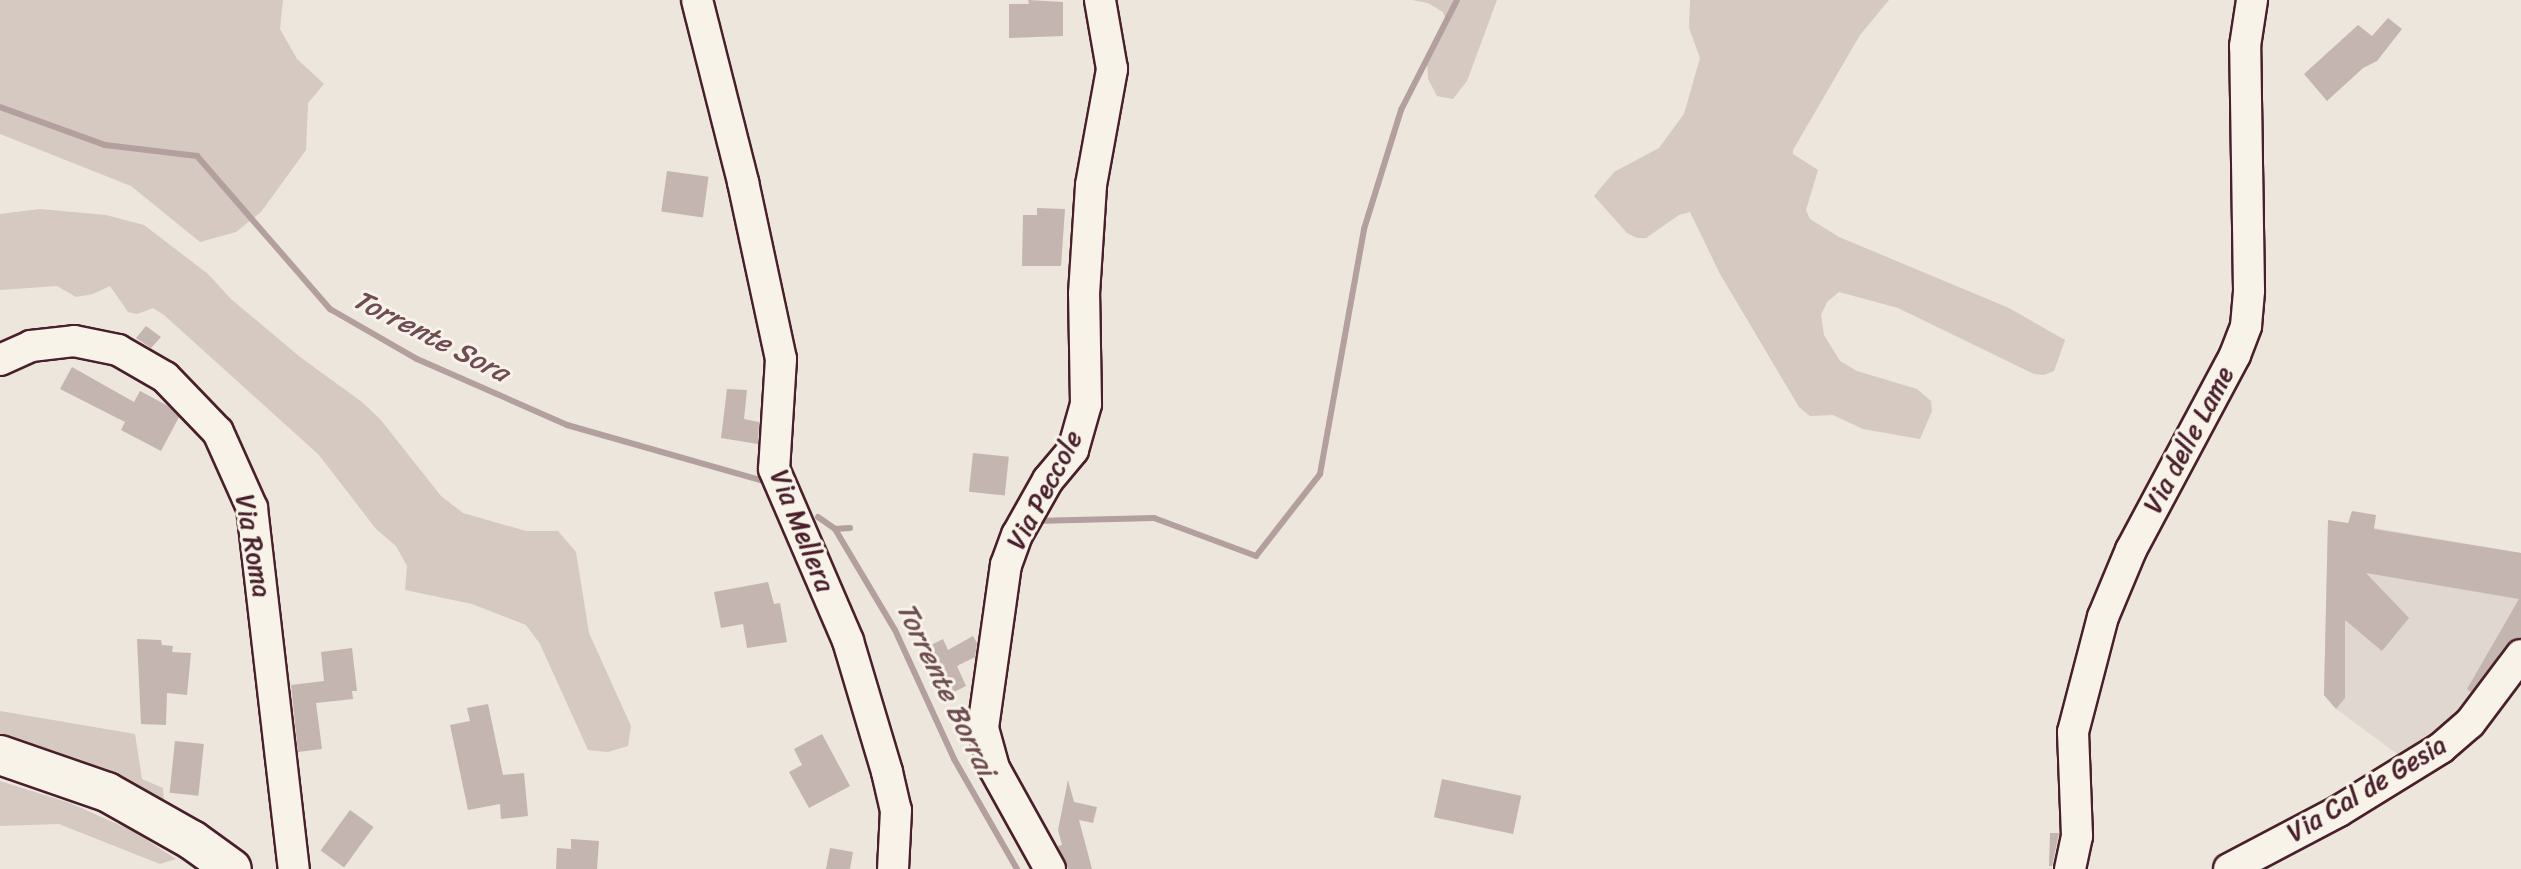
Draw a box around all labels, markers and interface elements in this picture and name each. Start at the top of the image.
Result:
water label: Torrente Sora [348,282,514,390]
street label: Via delle Lame [2137,361,2241,519]
street label: Via Peccole [1001,425,1089,555]
street label: Via Mellera [763,465,841,597]
street label: Via Roma [229,492,277,600]
water label: Torrente Borrai [889,596,1003,782]
street label: Via Cal de Gesia [2281,729,2453,849]

